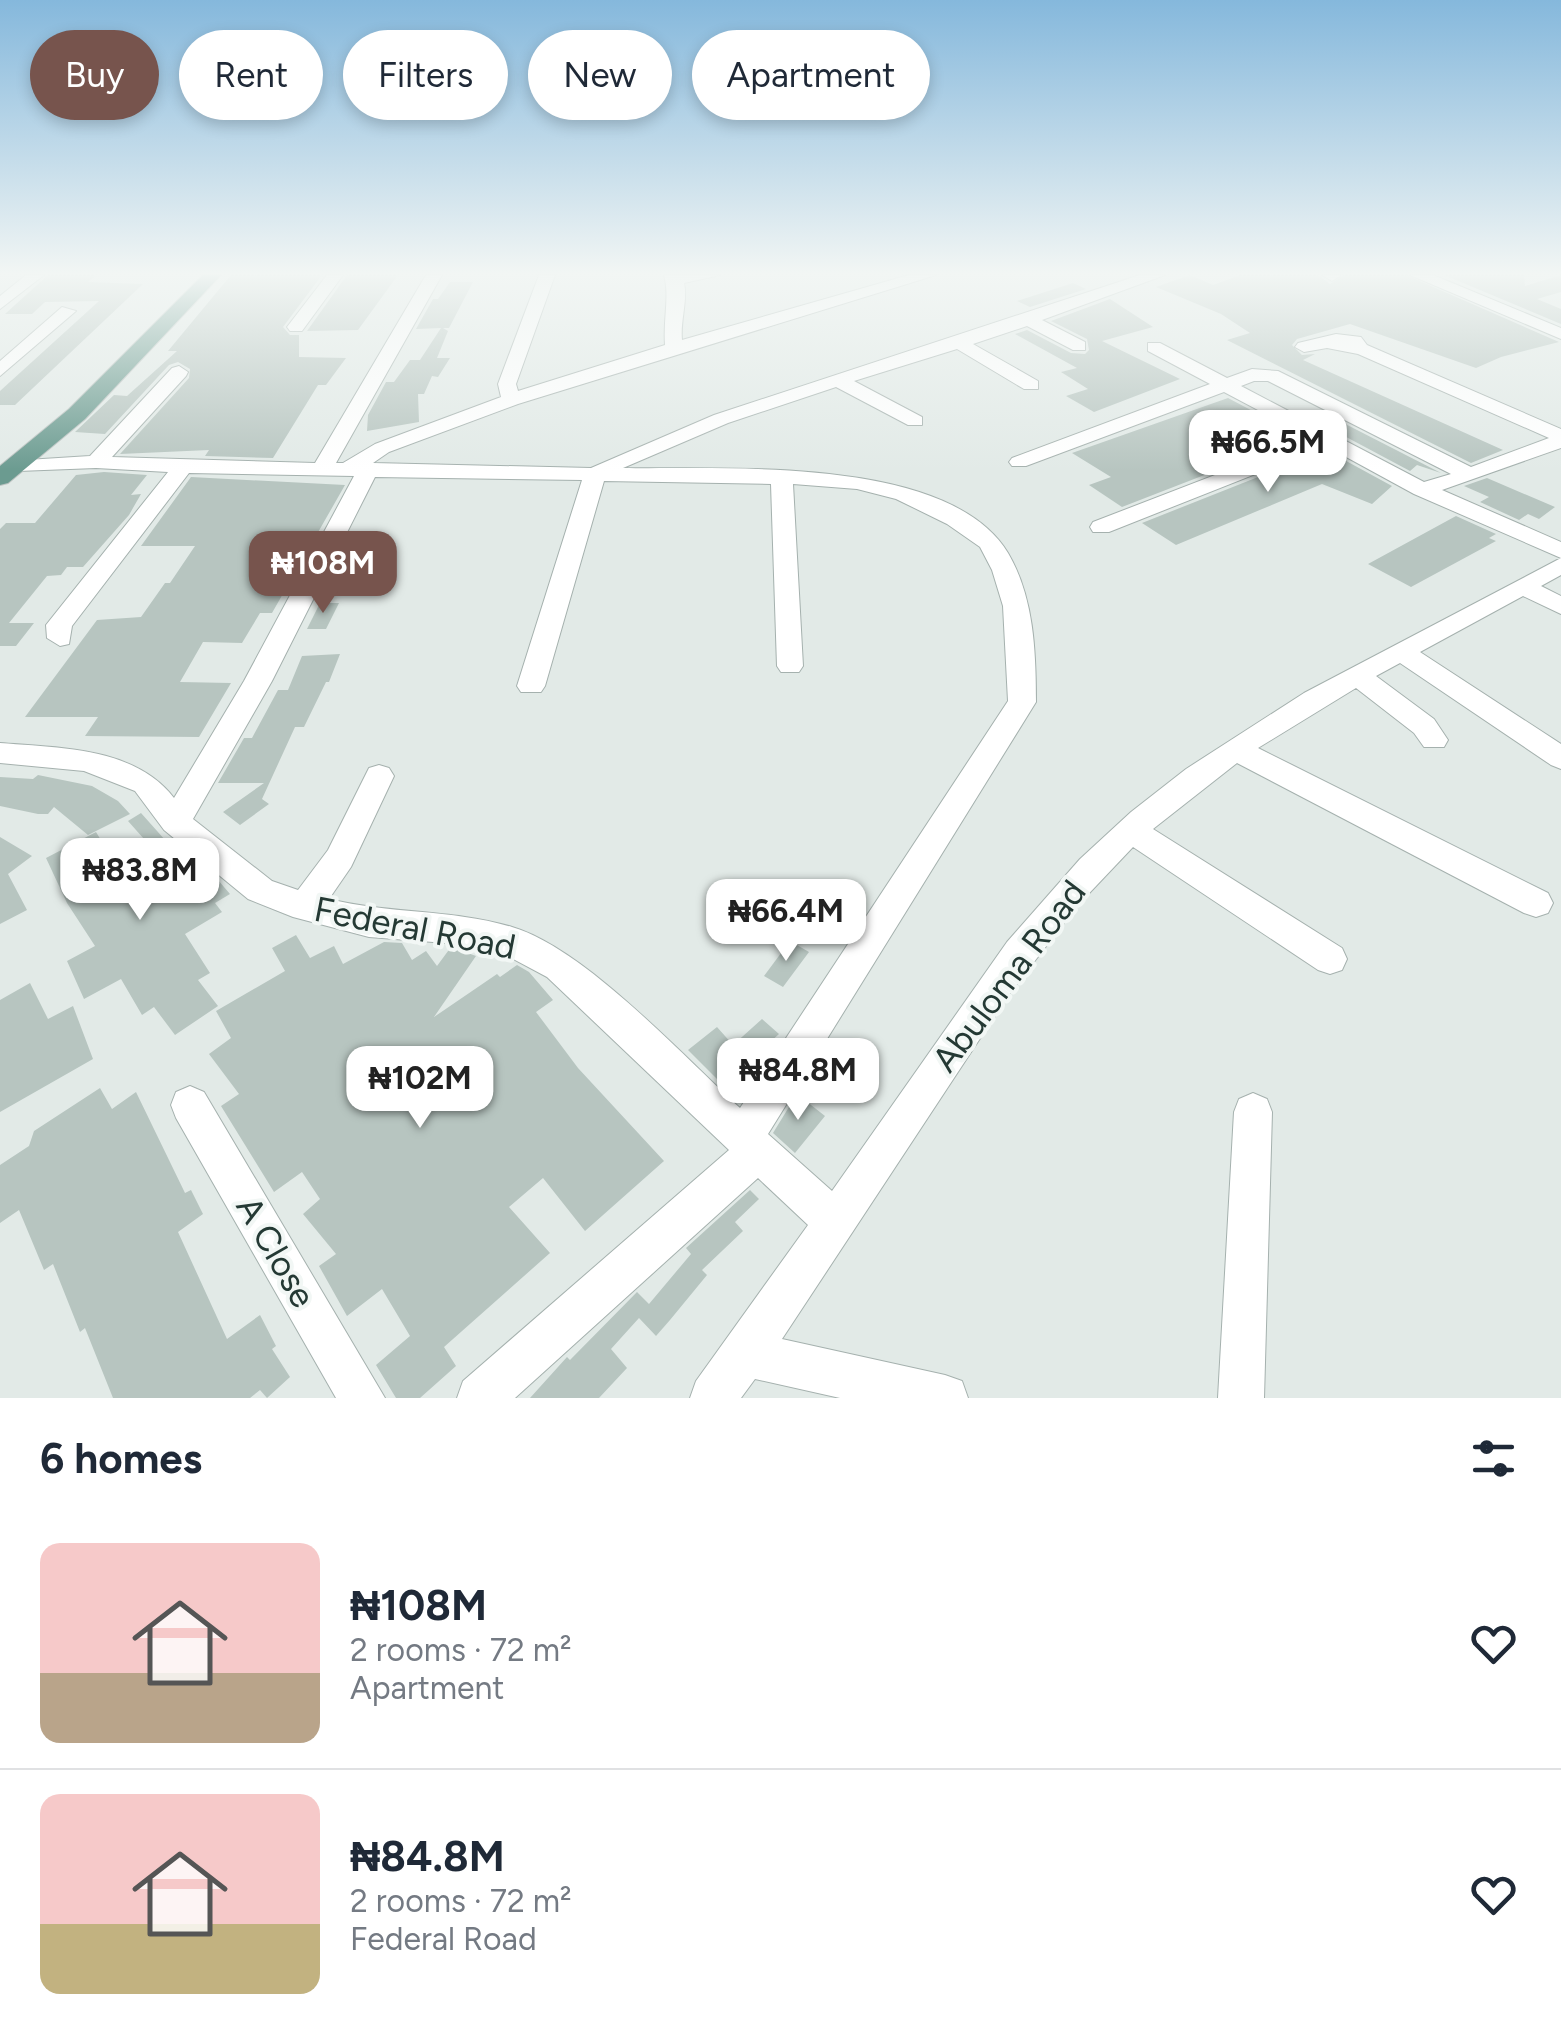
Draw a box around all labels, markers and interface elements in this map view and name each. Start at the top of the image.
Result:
chip: Buy [30,30,159,120]
chip: Rent [179,30,323,120]
chip: Filters [343,30,508,120]
chip: New [528,30,672,120]
chip: Apartment [692,30,930,120]
pin: ₦66.5M [1187,410,1349,495]
text: ₦66.5M [1211,423,1325,461]
pin: ₦108M [253,531,393,616]
text: ₦108M [271,544,375,582]
pin: ₦83.8M [59,838,221,923]
text: ₦83.8M [82,851,198,889]
street label: Abuloma Road [923,872,1095,1080]
pin: ₦66.4M [705,879,867,964]
street label: Federal Road [311,888,519,968]
text: ₦66.4M [728,892,844,930]
pin: ₦84.8M [717,1038,879,1123]
pin: ₦102M [350,1046,490,1131]
text: ₦84.8M [739,1051,857,1089]
text: ₦102M [368,1059,472,1097]
street label: A Close [228,1189,324,1315]
icon: filters [1466,1431,1521,1486]
text: 6 homes [40,1433,202,1484]
text: ₦108M [350,1580,487,1631]
icon: home [120,1583,240,1703]
icon: heart [1466,1616,1521,1671]
text: 2 rooms · 72 m² [350,1631,572,1669]
text: Apartment [350,1669,504,1707]
text: ₦84.8M [350,1831,505,1882]
icon: home [120,1834,240,1954]
icon: heart [1466,1867,1521,1922]
text: 2 rooms · 72 m² [350,1882,572,1920]
text: Federal Road [350,1920,537,1958]

